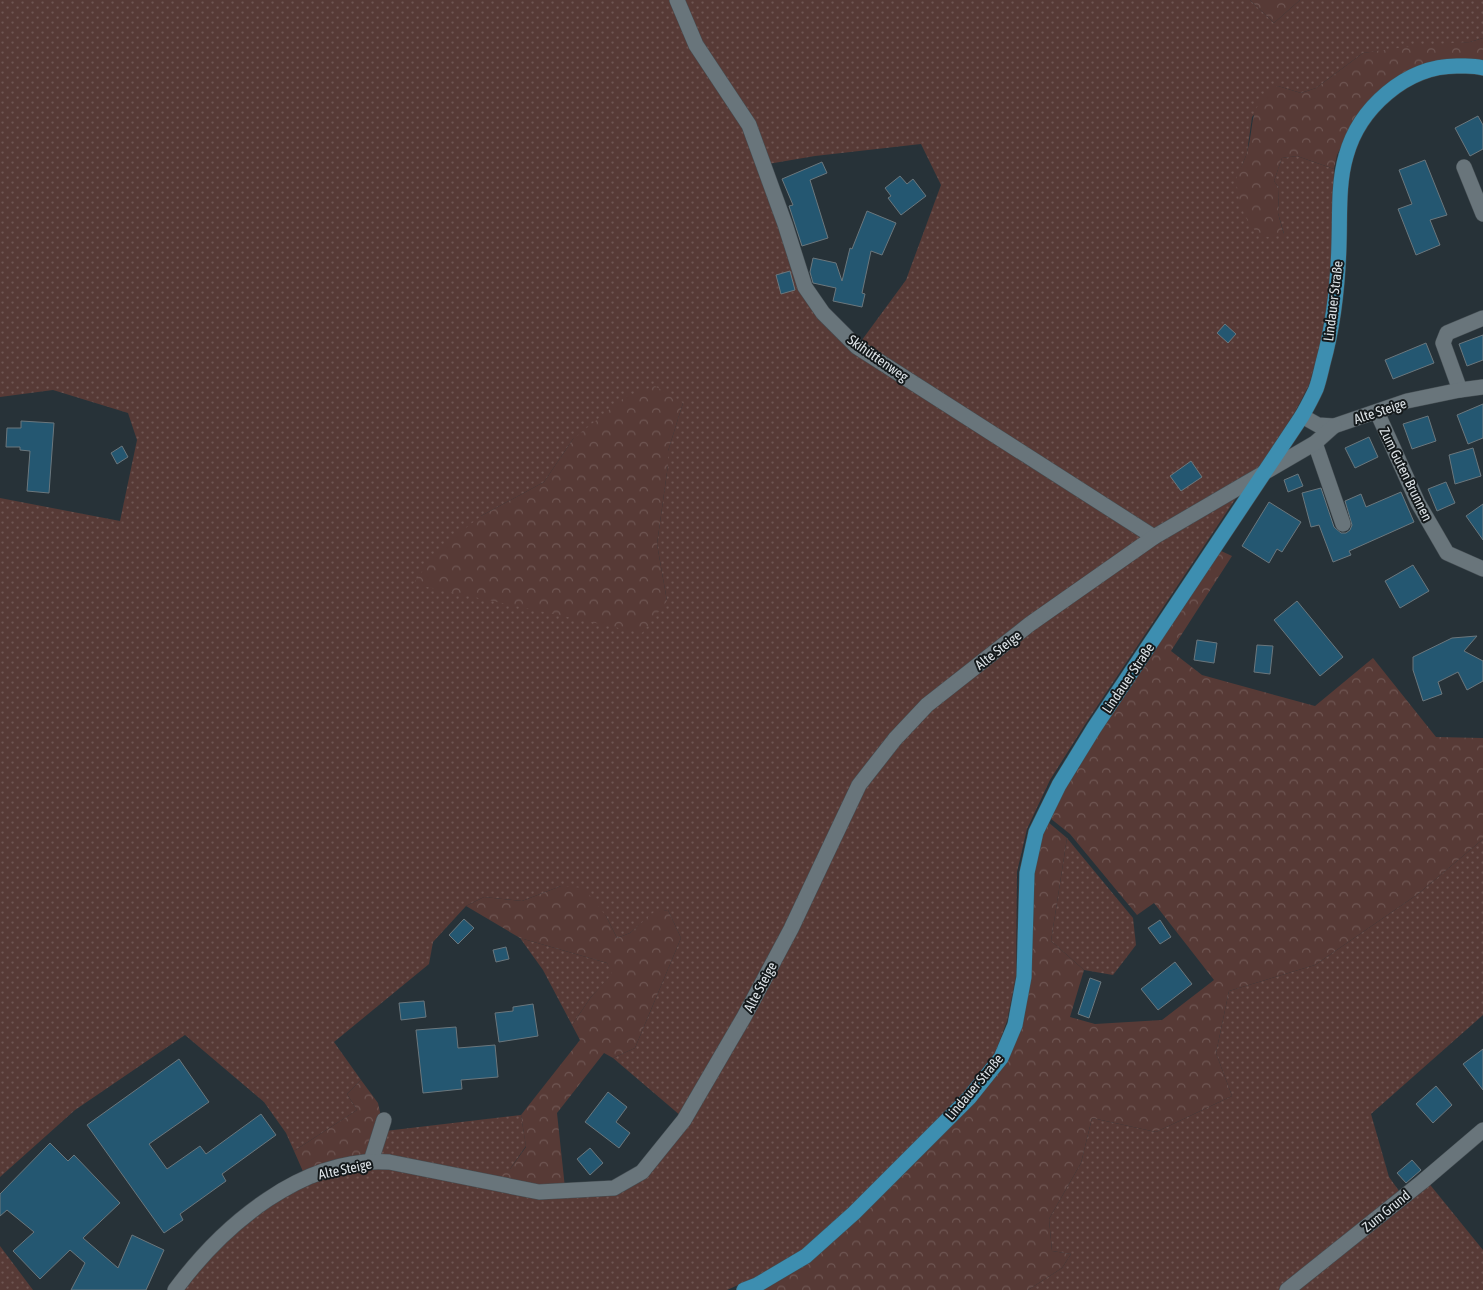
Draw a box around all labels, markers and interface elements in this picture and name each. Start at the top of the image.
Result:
street label: Lindauer Straße [1320,260,1346,342]
street label: Skihüttenweg [845,331,911,385]
street label: Alte Steige [1352,395,1408,427]
street label: Zum Guten Brunnen [1376,424,1436,524]
street label: Alte Steige [972,627,1024,673]
street label: Lindauer Straße [1099,640,1157,716]
street label: Alte Steige [740,959,780,1015]
street label: Lindauer Straße [942,1051,1006,1123]
street label: Alte Steige [317,1156,373,1182]
street label: Zum Grund [1359,1187,1413,1235]

